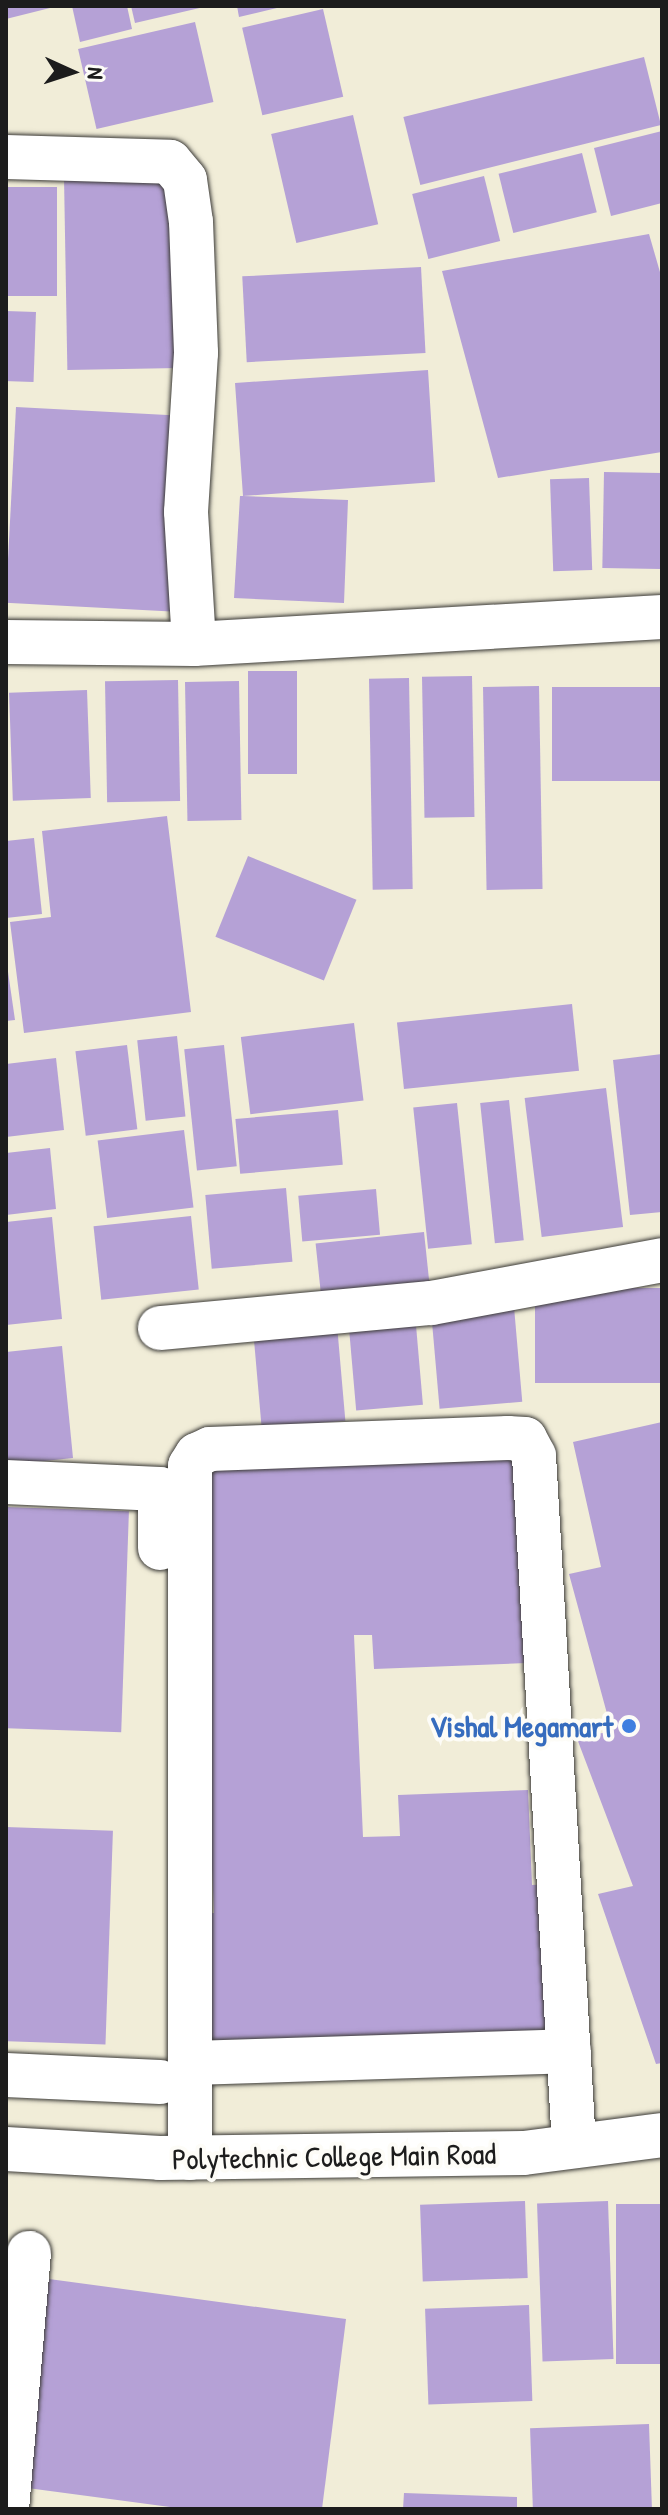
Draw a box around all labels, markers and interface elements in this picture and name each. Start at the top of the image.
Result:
north arrow [32,32,112,112]
text: N [81,67,111,80]
place label: Vishal Megamart [430,1708,613,1744]
marker: Vishal Megamart [620,1717,638,1735]
street label: Polytechnic College Main Road [172,2135,496,2177]

